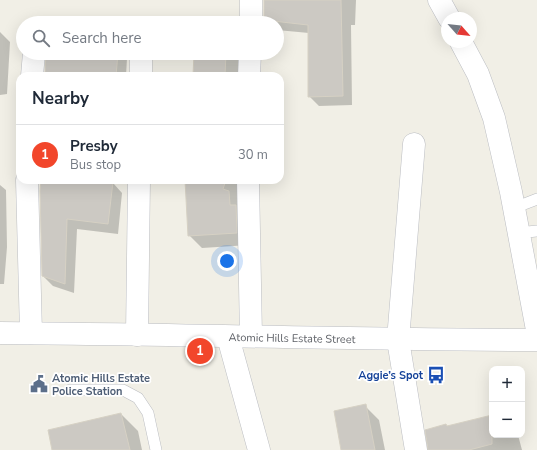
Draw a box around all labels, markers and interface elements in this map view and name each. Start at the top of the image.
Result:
north arrow [441,12,477,48]
search box [16,16,284,60]
icon: search [30,27,52,49]
text: Search here [62,28,142,48]
text: Nearby [32,87,89,110]
text: Presby [70,136,118,156]
text: 1 [41,146,49,164]
text: 30 m [238,146,268,164]
text: Bus stop [70,156,121,174]
your location [217,251,237,271]
street label: Atomic Hills Estate Street [228,330,356,347]
pin: 1 [187,336,213,366]
bus stop icon: Aggie’s Spot [426,365,446,385]
map controls [489,366,525,438]
button: + [489,366,525,402]
place label: Aggie’s Spot [358,368,424,383]
place label: Atomic Hills Estate Police Station [52,371,150,399]
public building icon: Atomic Hills Estate Police Station [29,374,49,394]
button: − [489,402,525,438]

